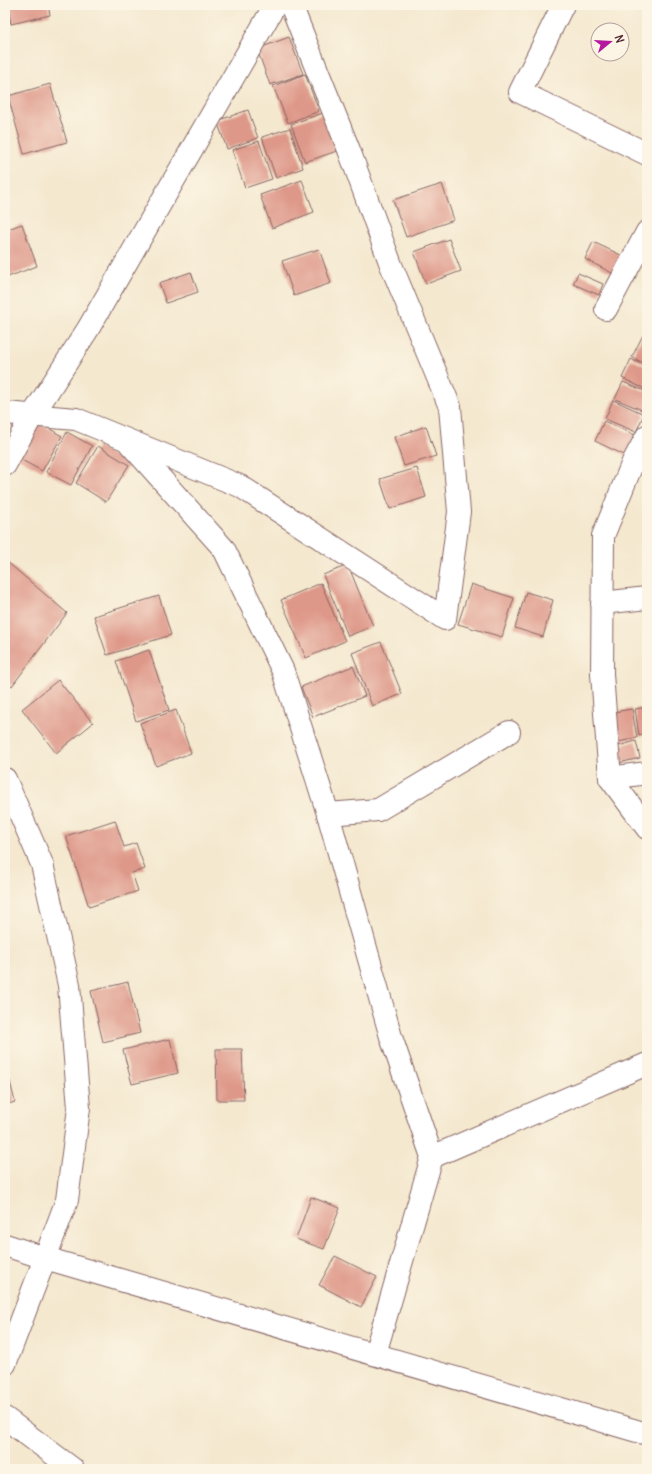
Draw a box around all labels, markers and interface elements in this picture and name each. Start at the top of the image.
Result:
north arrow [590,22,630,62]
text: N [612,33,627,45]

